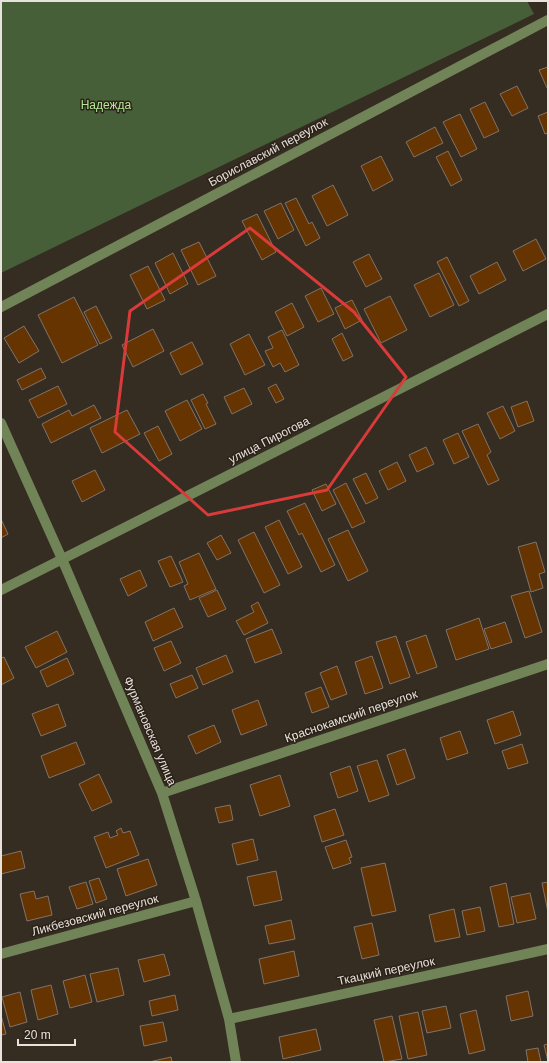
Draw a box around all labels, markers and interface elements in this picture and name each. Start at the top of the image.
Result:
park label: Надежда [81,98,132,112]
street label: Бориславский переулок [206,114,331,189]
street label: улица Пирогова [226,413,312,466]
street label: Фурмановская улица [121,674,179,788]
street label: Краснокамский переулок [283,686,420,745]
street label: Ликбезовский переулок [30,891,161,939]
street label: Ткацкий переулок [336,954,437,988]
scale bar [18,1021,75,1047]
text: 20 m [24,1028,51,1042]

